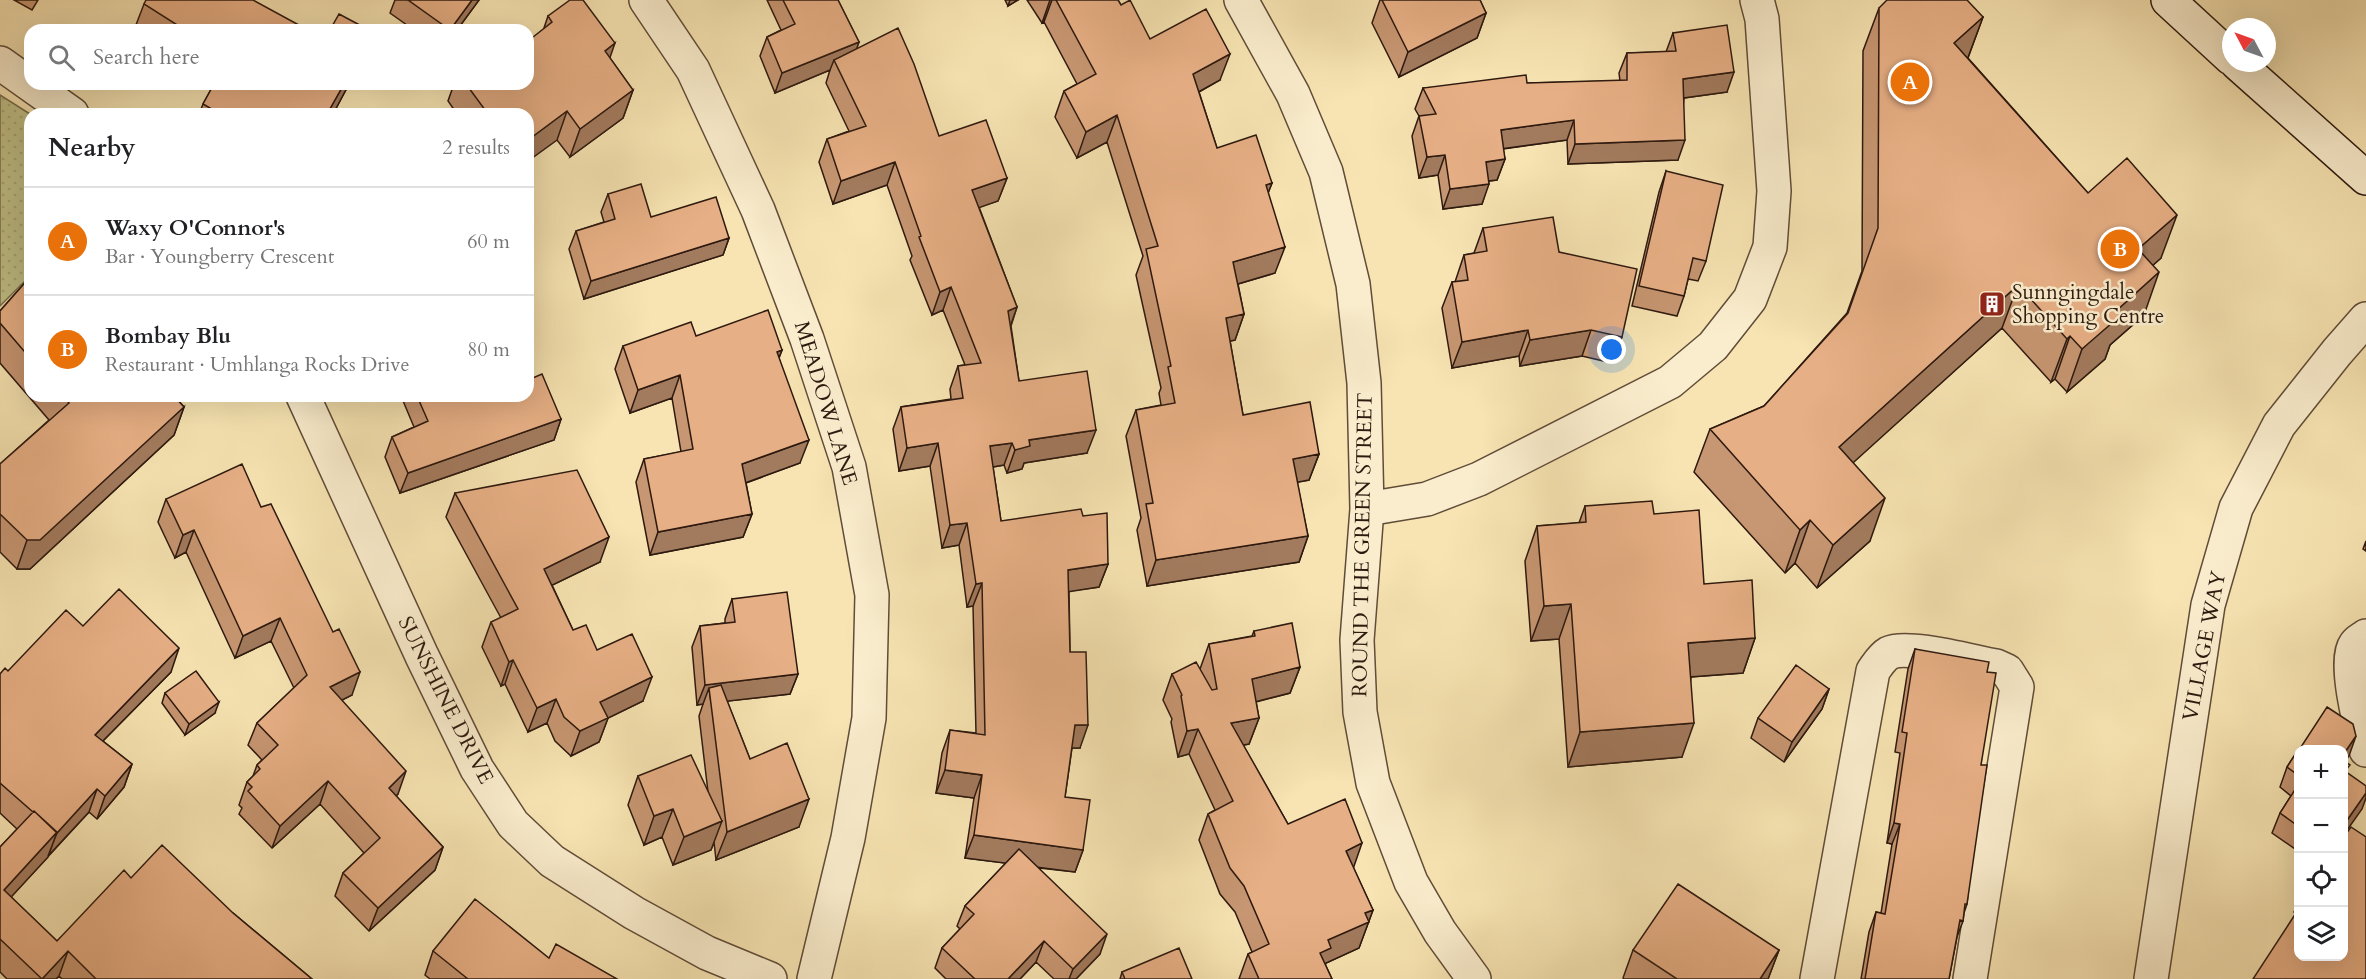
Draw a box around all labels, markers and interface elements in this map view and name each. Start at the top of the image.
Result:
north arrow [2222,18,2276,72]
search box [24,24,534,90]
icon: search [45,41,78,74]
text: Search here [93,42,200,72]
pin: A [1890,60,1930,104]
text: Nearby [48,130,136,165]
text: 2 results [442,134,510,161]
text: Waxy O'Connor's [105,213,285,243]
pin: B [2100,226,2140,272]
text: A [60,228,75,255]
text: 60 m [467,228,510,255]
text: Bar · Youngberry Crescent [105,243,334,270]
place label: Sunngingdale Shopping Centre [2012,278,2164,331]
building icon: Sunngingdale Shopping Centre [1977,289,2007,319]
street label: MEADOW LANE [787,318,864,489]
text: Bombay Blu [105,321,231,351]
your location [1597,335,1626,364]
text: B [60,336,75,363]
text: 80 m [467,336,510,363]
text: Restaurant · Umhlanga Rocks Drive [105,351,409,378]
street label: ROUND THE GREEN STREET [1345,393,1380,697]
street label: VILLAGE WAY [2176,568,2233,723]
street label: SUNSHINE DRIVE [391,611,500,789]
map controls [2294,745,2348,961]
button: + [2294,745,2348,799]
button: − [2294,799,2348,853]
button: locate [2294,853,2348,907]
button: layers [2294,907,2348,961]

